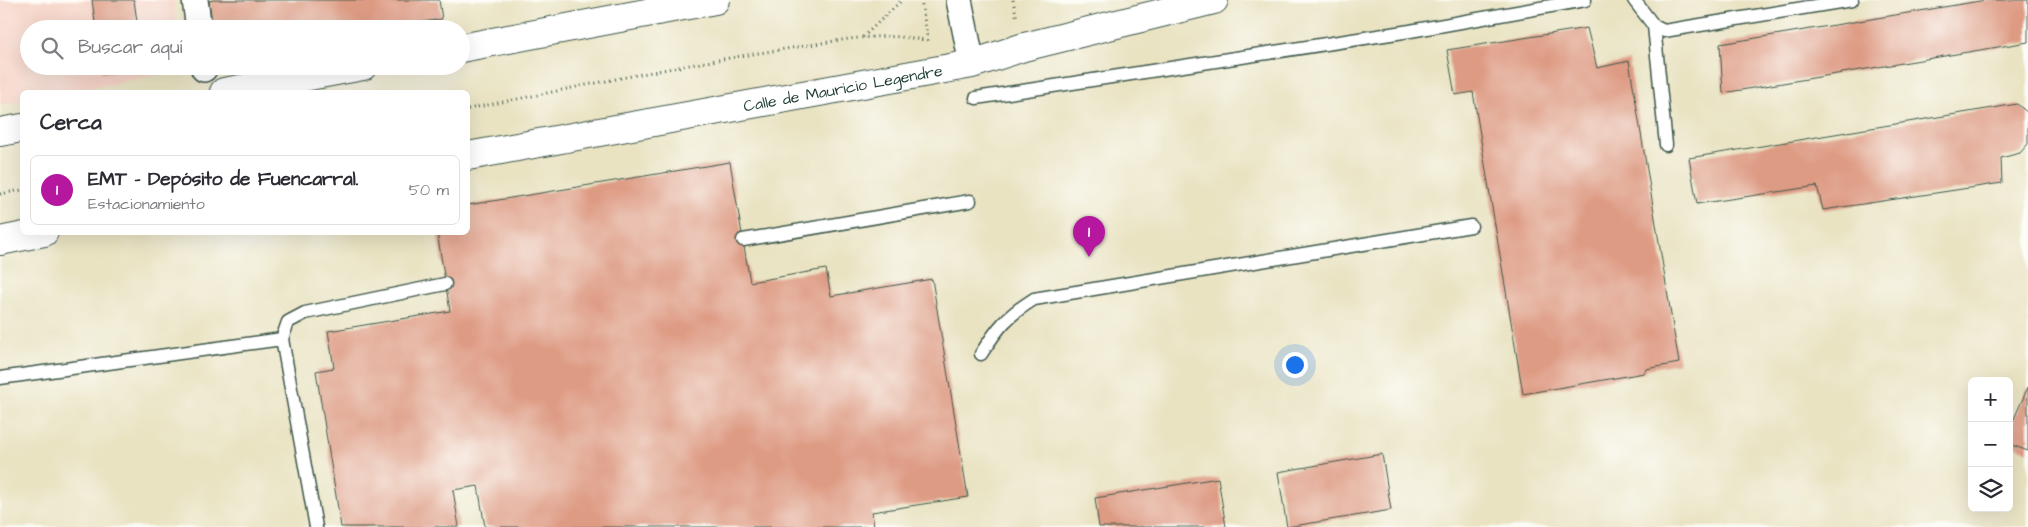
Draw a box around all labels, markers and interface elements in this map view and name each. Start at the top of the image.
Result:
search box [20,20,470,75]
icon: search [38,34,66,62]
text: Buscar aquí [78,34,182,61]
street label: Calle de Mauricio Legendre [742,60,945,118]
text: Cerca [40,108,102,137]
text: EMT - Depósito de Fuencarral. [88,166,358,193]
text: 1 [56,179,58,201]
text: 50 m [409,179,449,201]
text: Estacionamiento [88,193,205,215]
pin: 1 [1073,216,1105,257]
your location [1282,352,1308,378]
map controls [1968,377,2013,512]
button: + [1968,377,2013,422]
button: − [1968,422,2013,467]
button: layers [1968,467,2013,512]

